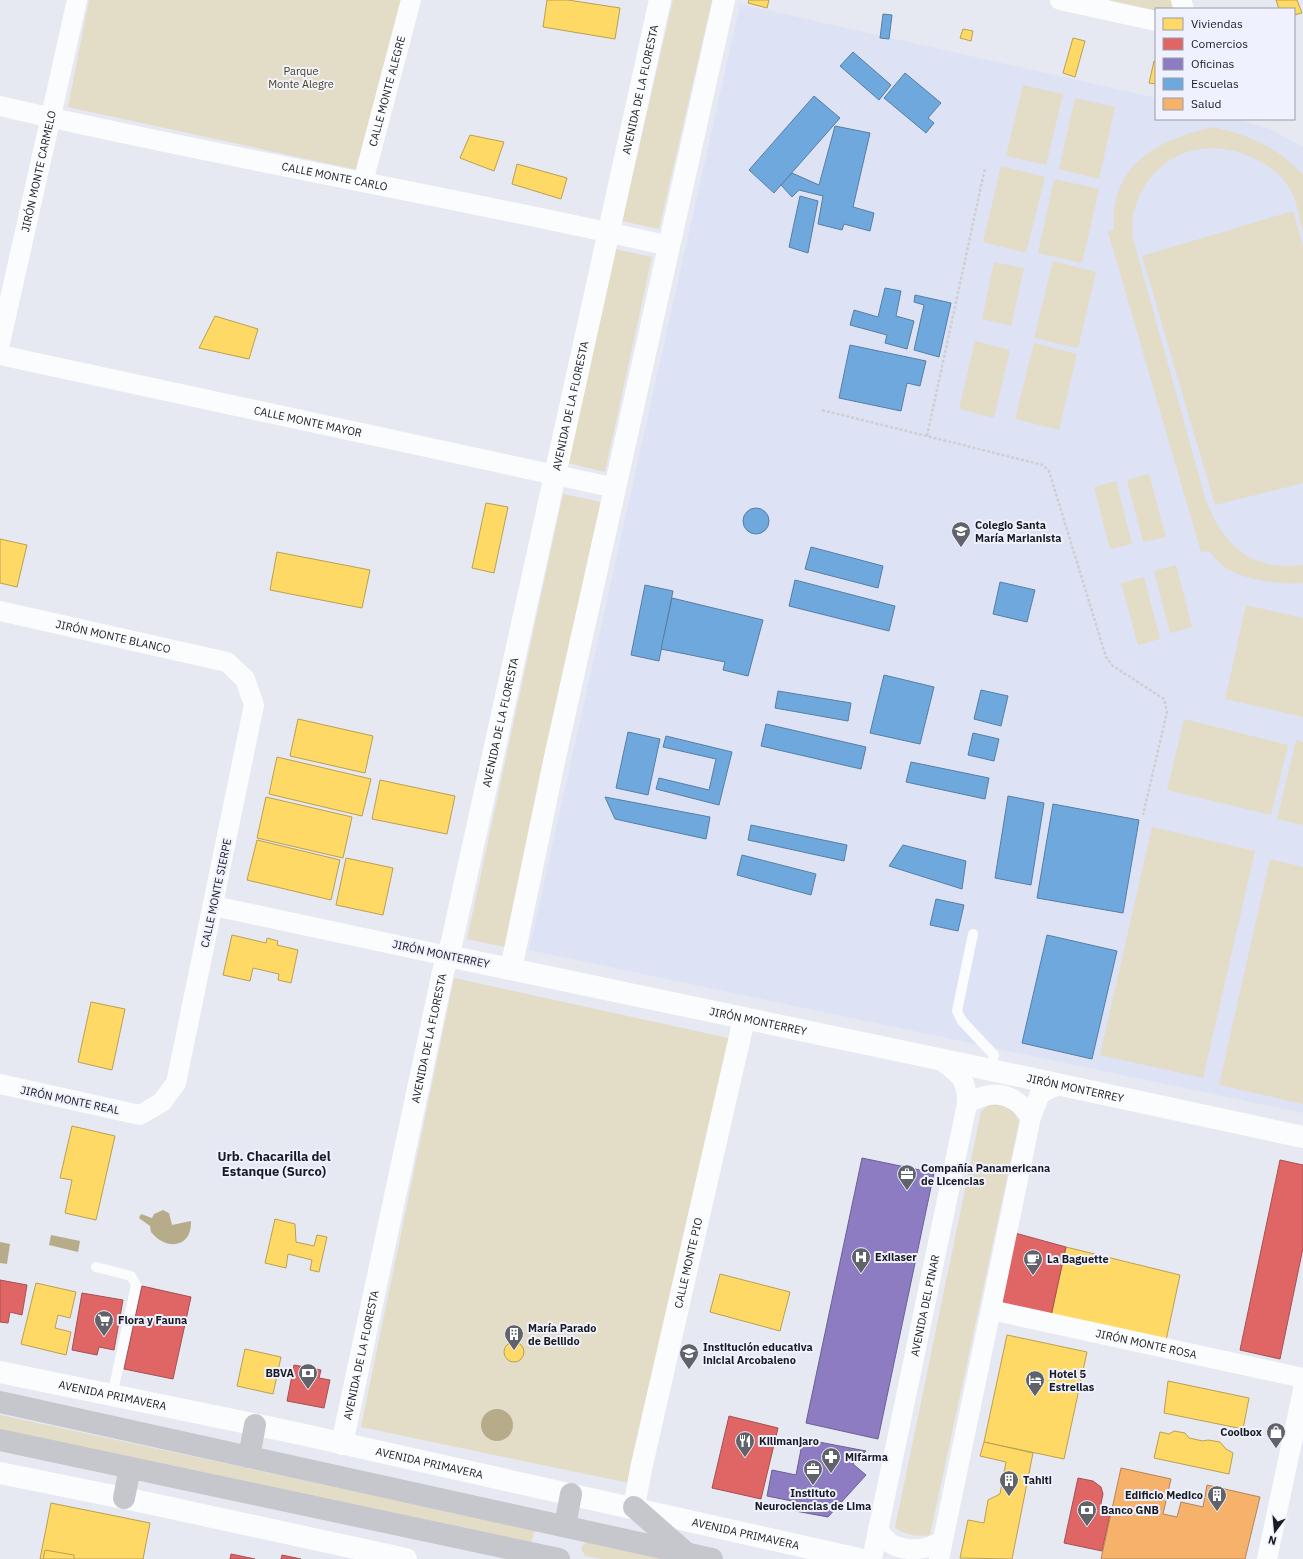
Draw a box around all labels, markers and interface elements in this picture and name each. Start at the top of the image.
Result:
legend [1155,8,1295,120]
text: Viviendas [1191,16,1243,31]
street label: AVENIDA DE LA FLORESTA [619,23,661,156]
street label: CALLE MONTE ALEGRE [366,34,408,148]
text: Comercios [1191,36,1248,51]
text: Oficinas [1191,56,1235,71]
park label: Parque Monte Alegre [268,64,334,91]
text: Escuelas [1191,76,1239,91]
text: Salud [1191,96,1221,111]
street label: JIRÓN MONTE CARMELO [18,109,59,233]
street label: CALLE MONTE CARLO [280,159,389,194]
street label: AVENIDA DE LA FLORESTA [549,340,591,472]
street label: CALLE MONTE MAYOR [253,403,363,440]
place label: Colegio Santa María Marianista [975,518,1061,545]
school or university icon: Colegio Santa María Marianista [950,520,972,548]
street label: JIRÓN MONTE BLANCO [54,617,172,656]
street label: AVENIDA DE LA FLORESTA [479,656,521,788]
street label: CALLE MONTE SIERPE [198,837,234,949]
street label: JIRÓN MONTERREY [391,937,491,971]
street label: AVENIDA DE LA FLORESTA [408,972,450,1104]
street label: JIRÓN MONTERREY [708,1004,809,1038]
street label: JIRÓN MONTERREY [1025,1071,1126,1105]
street label: JIRÓN MONTE REAL [19,1083,121,1117]
district label: Urb. Chacarilla del Estanque (Surco) [217,1148,331,1180]
place label: Compañía Panamericana de Licencias [921,1161,1050,1188]
office icon: Compañía Panamericana de Licencias [896,1163,918,1191]
street label: CALLE MONTE PIO [671,1216,705,1310]
hospital icon: Exilaser [850,1246,872,1274]
cafe icon: La Baguette [1022,1248,1044,1276]
place label: Exilaser [875,1250,917,1264]
place label: La Baguette [1047,1252,1109,1266]
street label: AVENIDA DEL PINAR [907,1253,942,1358]
street label: AVENIDA DE LA FLORESTA [340,1289,382,1421]
supermarket icon: Flora y Fauna [93,1309,115,1337]
place label: Flora y Fauna [118,1313,187,1327]
place label: María Parado de Bellido [528,1321,596,1348]
building icon: María Parado de Bellido [503,1323,525,1351]
street label: JIRÓN MONTE ROSA [1094,1326,1198,1362]
place label: Institución educativa inicial Arcobaleno [703,1340,813,1367]
school or university icon: Institución educativa inicial Arcobaleno [678,1342,700,1370]
bank icon: BBVA [297,1362,319,1390]
place label: BBVA [266,1366,294,1380]
place label: Hotel 5 Estrellas [1049,1367,1095,1394]
hotel icon: Hotel 5 Estrellas [1024,1369,1046,1397]
street label: AVENIDA PRIMAVERA [57,1377,168,1413]
shop icon: Coolbox [1265,1421,1287,1449]
place label: Coolbox [1220,1425,1262,1439]
restaurant icon: Kilimanjaro [734,1430,756,1458]
place label: Kilimanjaro [759,1434,819,1448]
street label: AVENIDA PRIMAVERA [374,1444,485,1482]
pharmacy icon: Mifarma [820,1446,842,1474]
place label: Mifarma [845,1450,888,1464]
office icon: Instituto Neurociencias de Lima [802,1458,824,1486]
building icon: Tahiti [998,1469,1020,1497]
place label: Tahiti [1023,1473,1052,1487]
building icon: Edificio Medico [1206,1484,1228,1512]
place label: Instituto Neurociencias de Lima [755,1486,871,1513]
place label: Edificio Medico [1125,1488,1203,1502]
bank icon: Banco GNB [1076,1499,1098,1527]
place label: Banco GNB [1101,1503,1159,1517]
north arrow [1255,1511,1295,1551]
street label: AVENIDA PRIMAVERA [691,1515,801,1552]
text: N [1266,1533,1278,1548]

